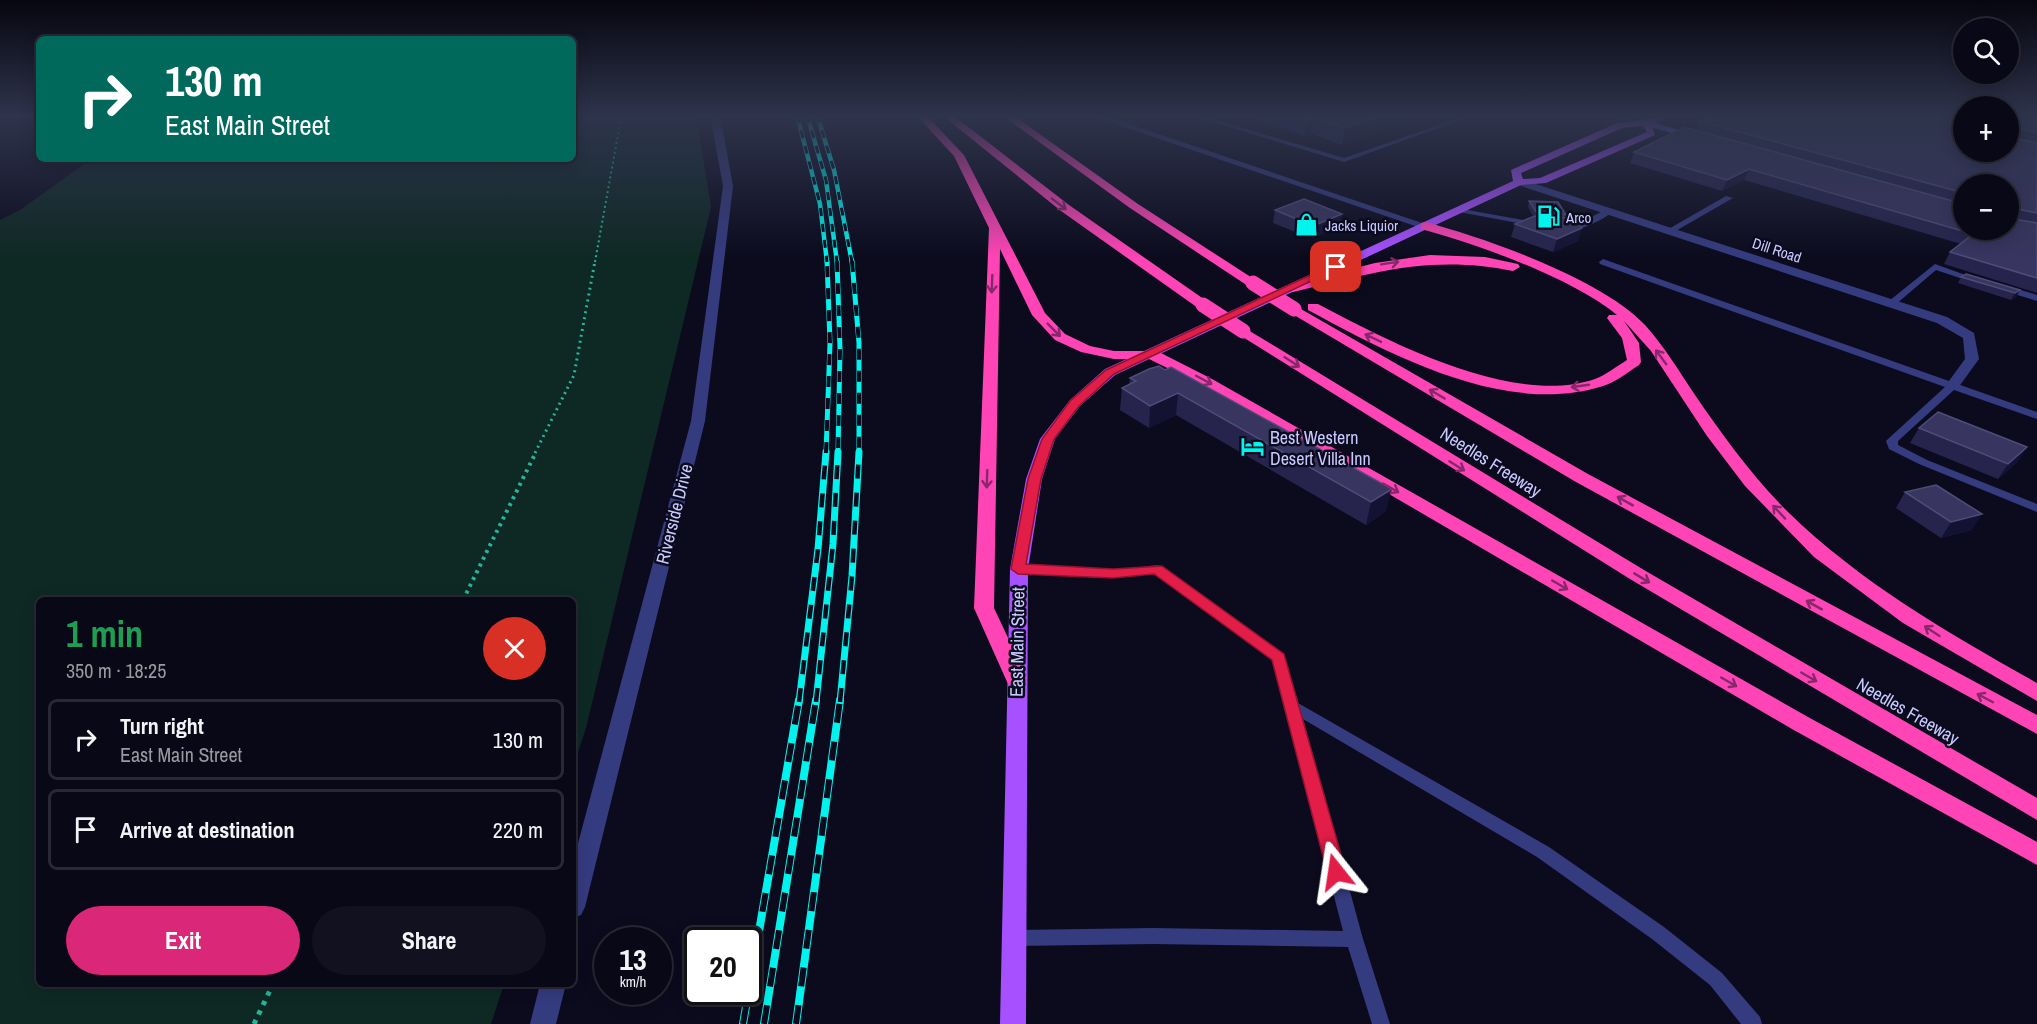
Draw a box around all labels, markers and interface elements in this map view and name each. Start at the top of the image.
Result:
map controls [1953,18,2019,240]
button: search [1953,18,2019,84]
text: 130 m [165,53,263,109]
icon: right [66,60,144,138]
button: + [1953,96,2019,162]
text: East Main Street [165,107,330,143]
button: − [1953,174,2019,240]
one-way arrow [1050,197,1066,210]
fuel station icon: Arco [1535,204,1561,230]
place label: Arco [1565,207,1591,228]
shop icon: Jacks Liquior [1294,212,1320,238]
place label: Jacks Liquior [1325,215,1398,236]
street label: Dill Road [1750,232,1804,268]
pin [1310,241,1361,292]
icon: arrive [1319,250,1352,283]
one-way arrow [1380,257,1399,268]
one-way arrow [987,274,998,294]
one-way arrow [1047,323,1061,338]
one-way arrow [1365,332,1383,344]
one-way arrow [1655,350,1667,366]
one-way arrow [1283,357,1300,369]
one-way arrow [1194,375,1212,386]
one-way arrow [1571,380,1591,391]
one-way arrow [1429,388,1446,400]
street label: Needles Freeway [1436,421,1547,503]
place label: Best Western Desert Villa Inn [1270,425,1371,471]
hotel icon: Best Western Desert Villa Inn [1239,434,1265,460]
one-way arrow [1448,460,1465,472]
street label: Riverside Drive [649,461,699,567]
one-way arrow [981,468,993,488]
one-way arrow [1382,482,1399,494]
one-way arrow [1616,495,1634,506]
one-way arrow [1771,505,1786,520]
one-way arrow [1633,573,1650,585]
one-way arrow [1551,579,1568,591]
street label: East Main Street [1004,587,1030,697]
one-way arrow [1806,599,1823,611]
text: 1 min [66,610,143,658]
button: close [483,617,546,680]
one-way arrow [1924,625,1941,637]
text: 350 m · 18:25 [66,657,166,684]
street label: Needles Freeway [1852,671,1965,751]
one-way arrow [1800,672,1817,684]
one-way arrow [1720,676,1737,688]
one-way arrow [1977,692,1995,703]
text: Turn right [120,711,204,741]
icon: right [69,723,102,756]
text: 130 m [493,725,543,755]
text: East Main Street [120,741,242,768]
icon: arrive [69,813,102,846]
text: Arrive at destination [120,815,294,845]
text: 220 m [493,815,543,845]
position arrow [1304,840,1368,904]
button: Exit [66,906,300,975]
button: Share [312,906,546,975]
speed limit sign: 20 [684,927,762,1005]
text: 13 [619,939,647,979]
text: km/h [620,971,646,992]

